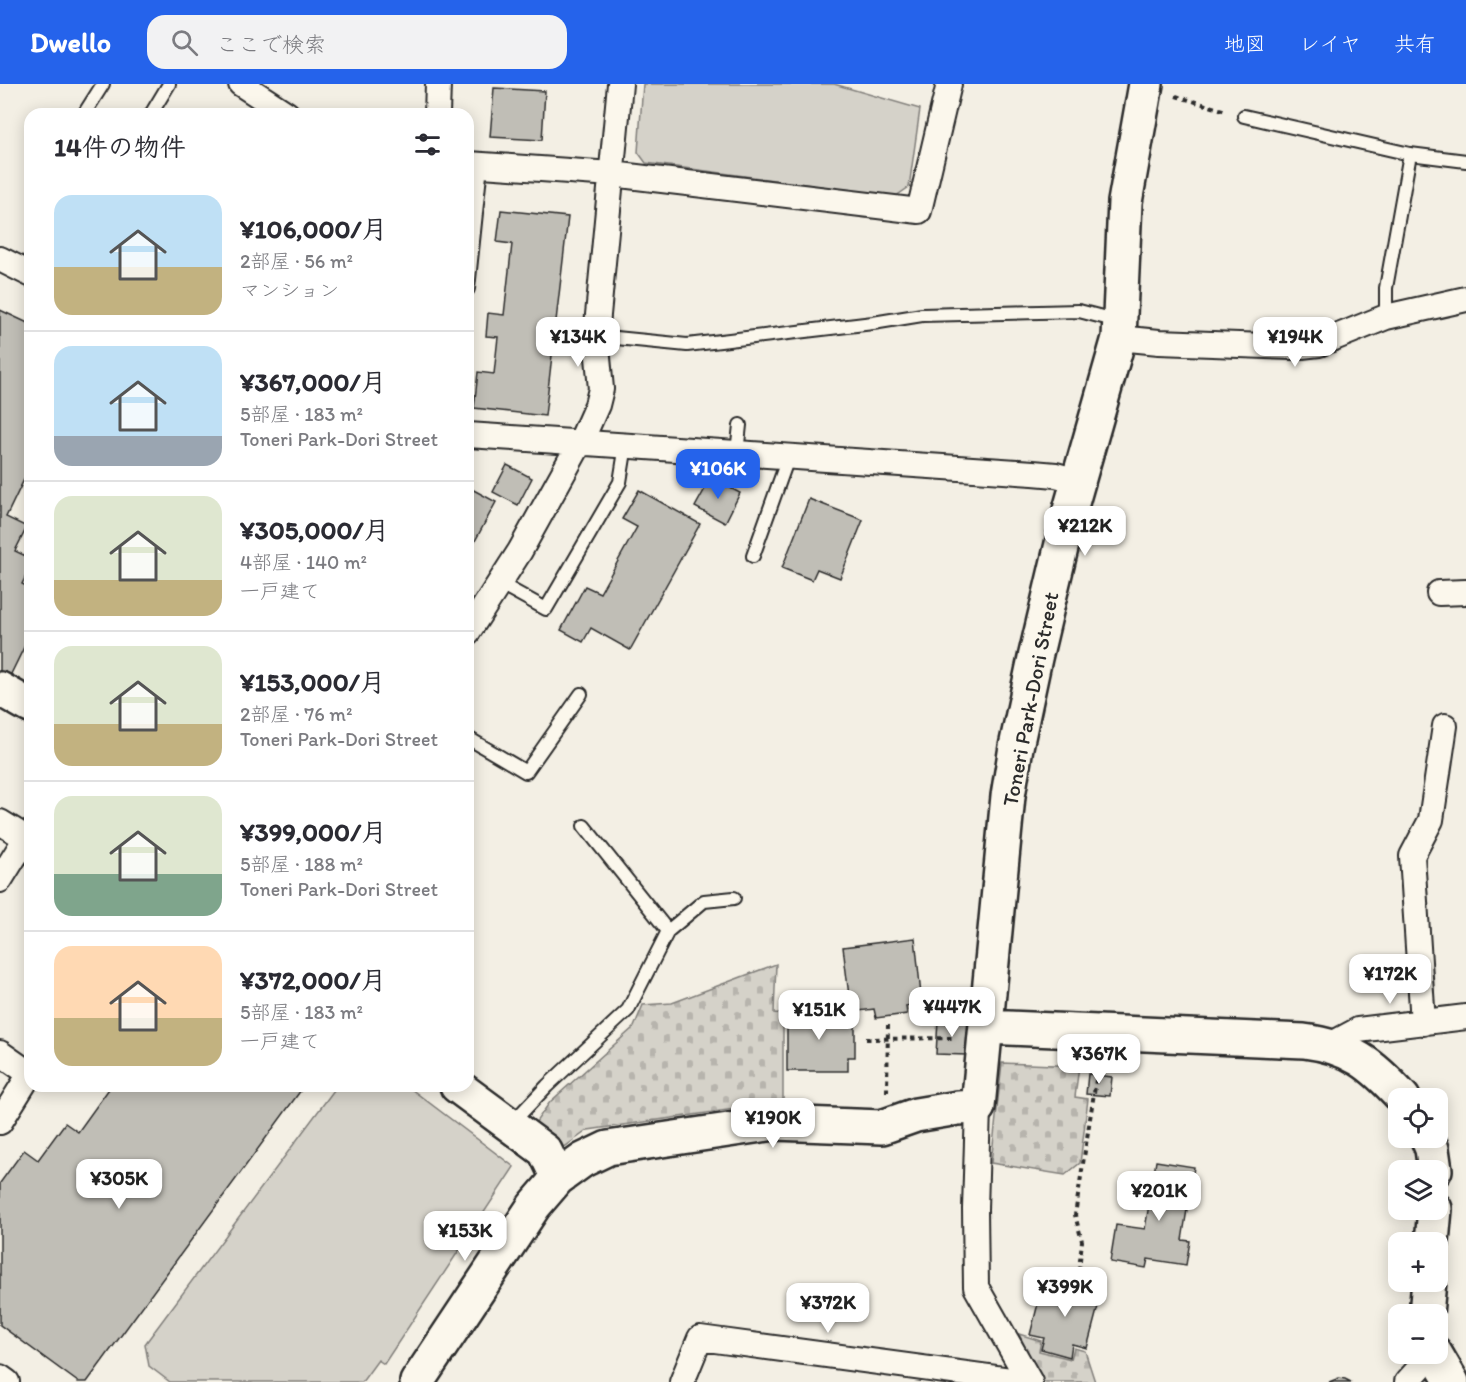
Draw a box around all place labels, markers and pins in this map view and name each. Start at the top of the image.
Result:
pin: ¥134K [536,317,620,368]
pin: ¥194K [1253,317,1337,368]
pin: ¥106K [676,449,760,500]
pin: ¥212K [1043,506,1127,557]
pin: ¥172K [1348,954,1432,1005]
pin: ¥447K [910,987,994,1038]
pin: ¥151K [777,990,861,1041]
pin: ¥367K [1057,1034,1141,1085]
pin: ¥190K [731,1098,815,1149]
pin: ¥305K [77,1159,161,1210]
pin: ¥201K [1117,1171,1201,1222]
pin: ¥153K [423,1211,507,1262]
pin: ¥399K [1023,1267,1107,1318]
pin: ¥372K [786,1283,870,1334]

